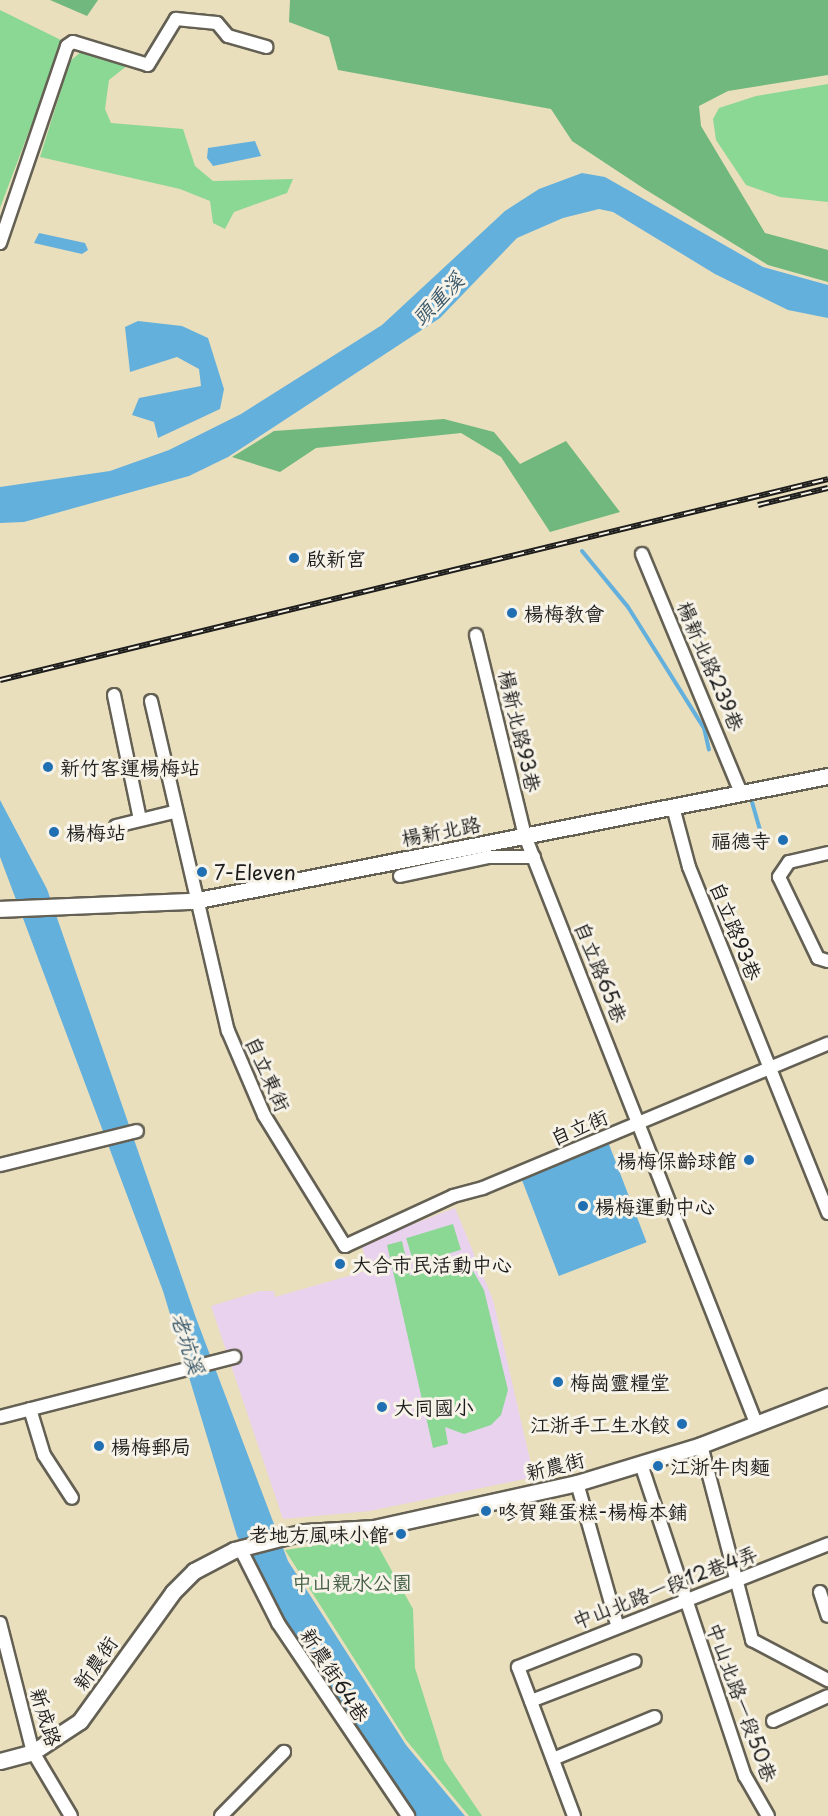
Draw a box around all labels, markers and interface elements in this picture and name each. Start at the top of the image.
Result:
water label: 頭重溪 [406,267,468,329]
place label: 啟新宮 [306,546,366,570]
marker: 啟新宮 [287,551,301,565]
street label: 楊新北路239巷 [673,598,749,734]
place label: 楊梅教會 [524,601,604,625]
marker: 楊梅教會 [505,606,519,620]
street label: 楊新北路93巷 [494,668,546,794]
place label: 新竹客運楊梅站 [60,755,200,779]
marker: 新竹客運楊梅站 [41,760,55,774]
street label: 楊新北路 [399,812,483,850]
place label: 楊梅站 [66,820,126,844]
marker: 楊梅站 [47,825,61,839]
place label: 福德寺 [711,828,771,852]
marker: 福德寺 [776,833,790,847]
place label: 7-Eleven [214,860,296,884]
marker: 7-Eleven [195,865,209,879]
street label: 自立路93巷 [705,878,767,984]
street label: 自立路65巷 [570,918,632,1026]
street label: 自立東街 [241,1033,295,1115]
street label: 自立街 [547,1104,611,1150]
place label: 楊梅保齡球館 [617,1148,737,1172]
marker: 楊梅保齡球館 [742,1153,756,1167]
place label: 楊梅運動中心 [595,1194,715,1218]
marker: 楊梅運動中心 [576,1199,590,1213]
place label: 大合市民活動中心 [352,1252,512,1276]
marker: 大合市民活動中心 [333,1257,347,1271]
water label: 老坑溪 [167,1309,211,1377]
place label: 梅崗靈糧堂 [570,1370,670,1394]
marker: 梅崗靈糧堂 [551,1375,565,1389]
place label: 大同國小 [394,1395,474,1419]
marker: 大同國小 [375,1400,389,1414]
place label: 江浙手工生水餃 [530,1412,670,1436]
marker: 江浙手工生水餃 [675,1417,689,1431]
place label: 楊梅郵局 [111,1434,191,1458]
marker: 楊梅郵局 [92,1439,106,1453]
street label: 新農街 [523,1447,587,1485]
place label: 江浙牛肉麵 [670,1454,770,1478]
marker: 江浙牛肉麵 [651,1459,665,1473]
place label: 咚賀雞蛋糕-楊梅本鋪 [498,1499,688,1523]
marker: 咚賀雞蛋糕-楊梅本鋪 [479,1504,493,1518]
place label: 老地方風味小館 [249,1522,389,1546]
marker: 老地方風味小館 [394,1527,408,1541]
street label: 中山北路一段12巷4弄 [569,1541,761,1633]
park label: 中山親水公園 [292,1570,412,1594]
street label: 中山北路一段50巷 [702,1619,782,1785]
street label: 新農街64巷 [296,1623,374,1727]
street label: 新農街 [68,1632,122,1694]
street label: 新成路 [26,1685,66,1749]

